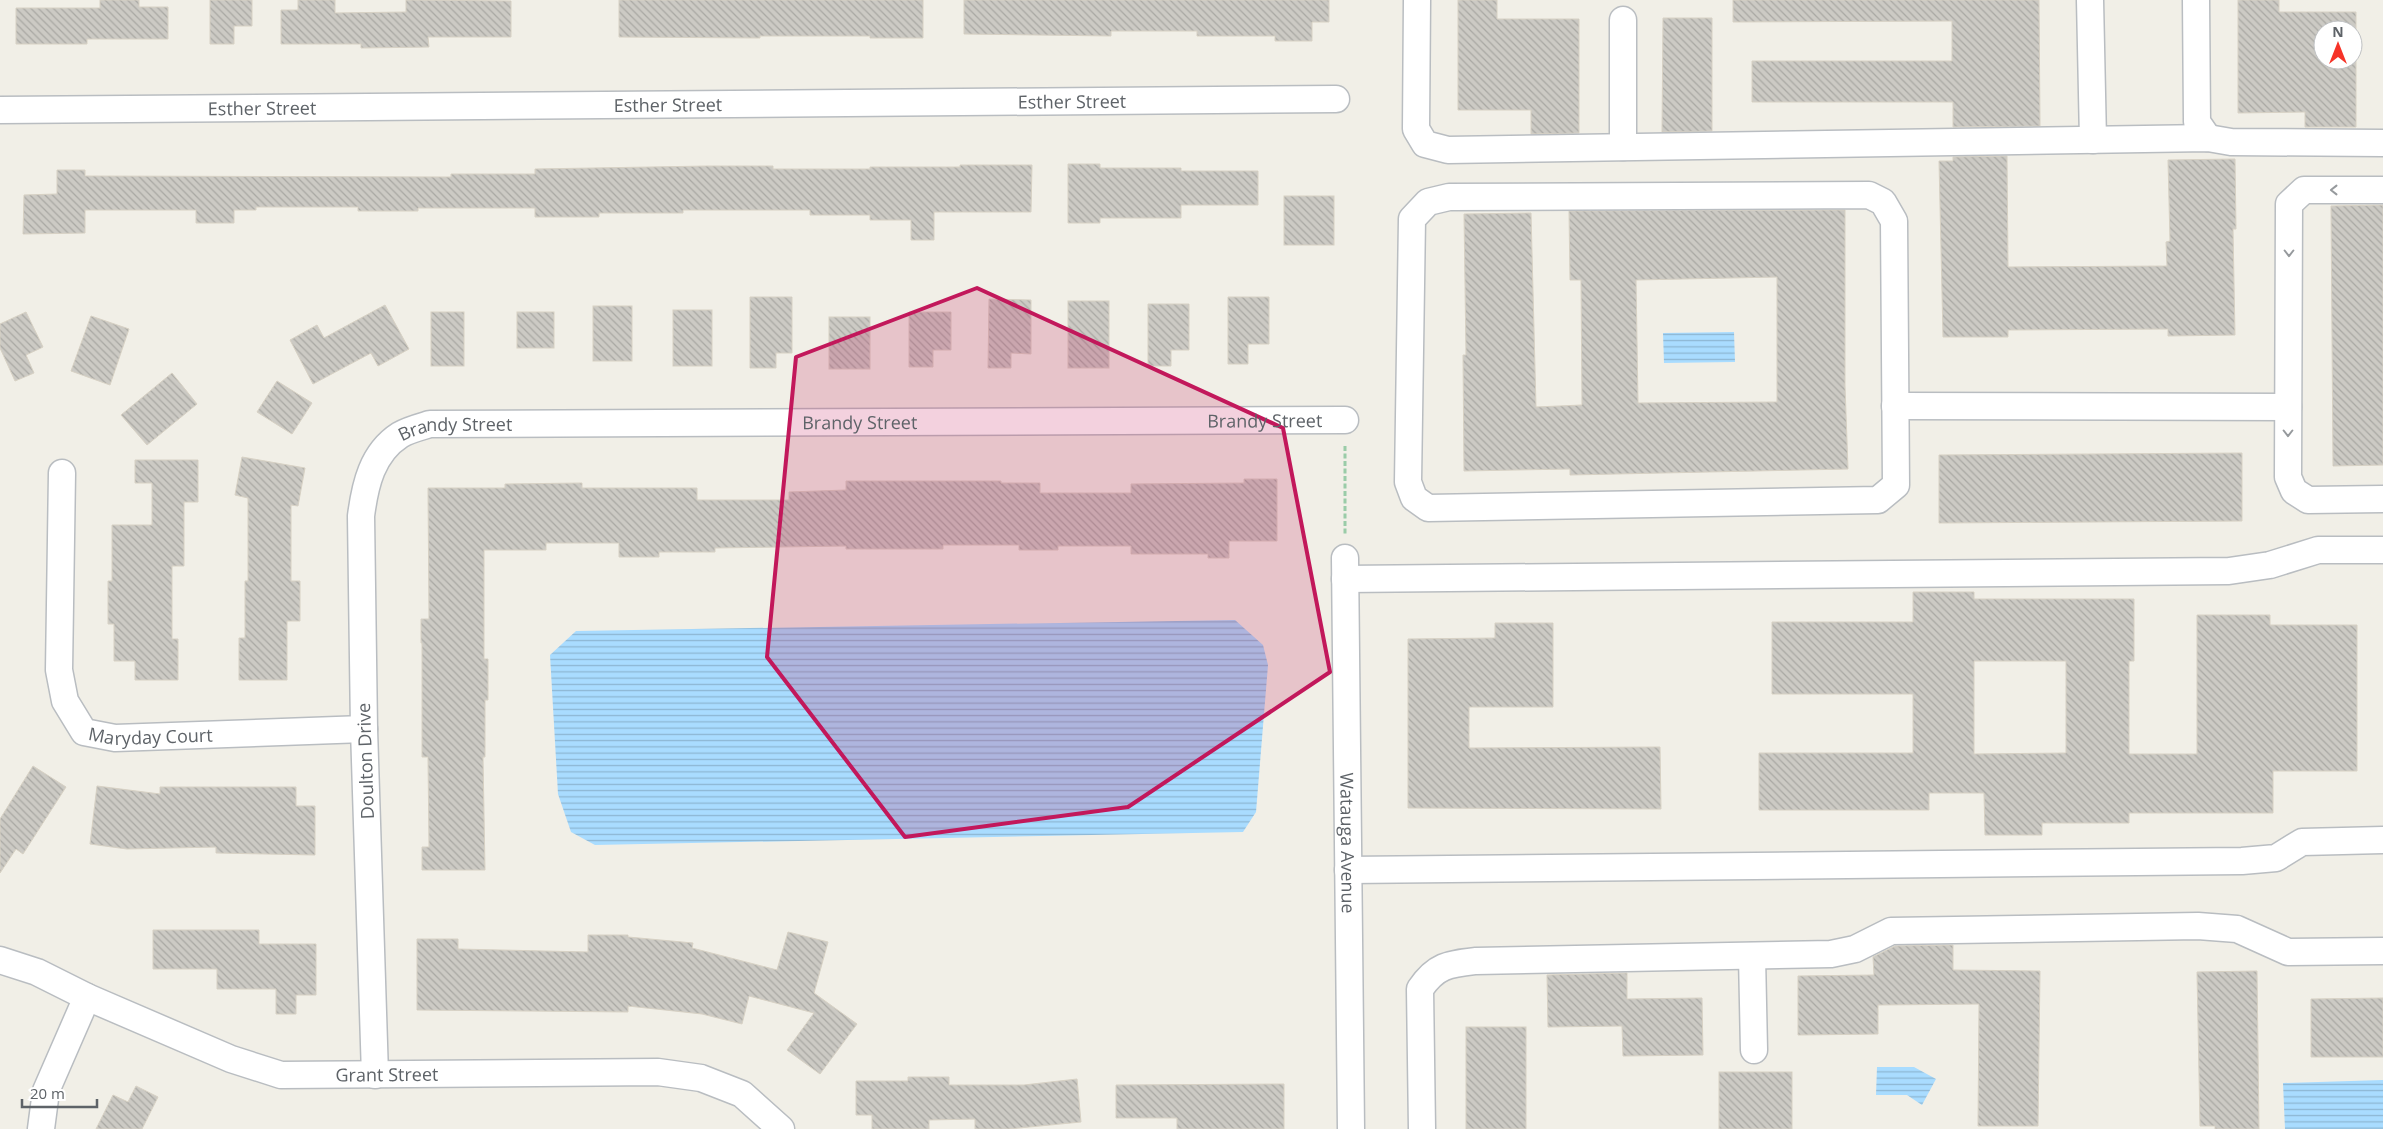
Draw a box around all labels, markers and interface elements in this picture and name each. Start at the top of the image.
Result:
north arrow [2313,20,2363,70]
text: N [2332,22,2344,41]
street label: Esther Street [1018,89,1126,114]
street label: Esther Street [614,92,722,117]
street label: Esther Street [208,95,316,120]
one-way arrow [2330,185,2338,195]
one-way arrow [2284,250,2294,257]
street label: Brandy Street [1207,408,1322,433]
street label: Brandy Street [802,410,917,434]
street label: Brandy Street [394,412,512,446]
one-way arrow [2283,430,2293,437]
street label: Doulton Drive [351,702,379,820]
street label: Maryday Court [86,721,213,750]
street label: Watauga Avenue [1335,772,1361,914]
street label: Grant Street [335,1062,438,1087]
scale bar [22,1076,98,1108]
text: 20 m [30,1083,65,1103]

